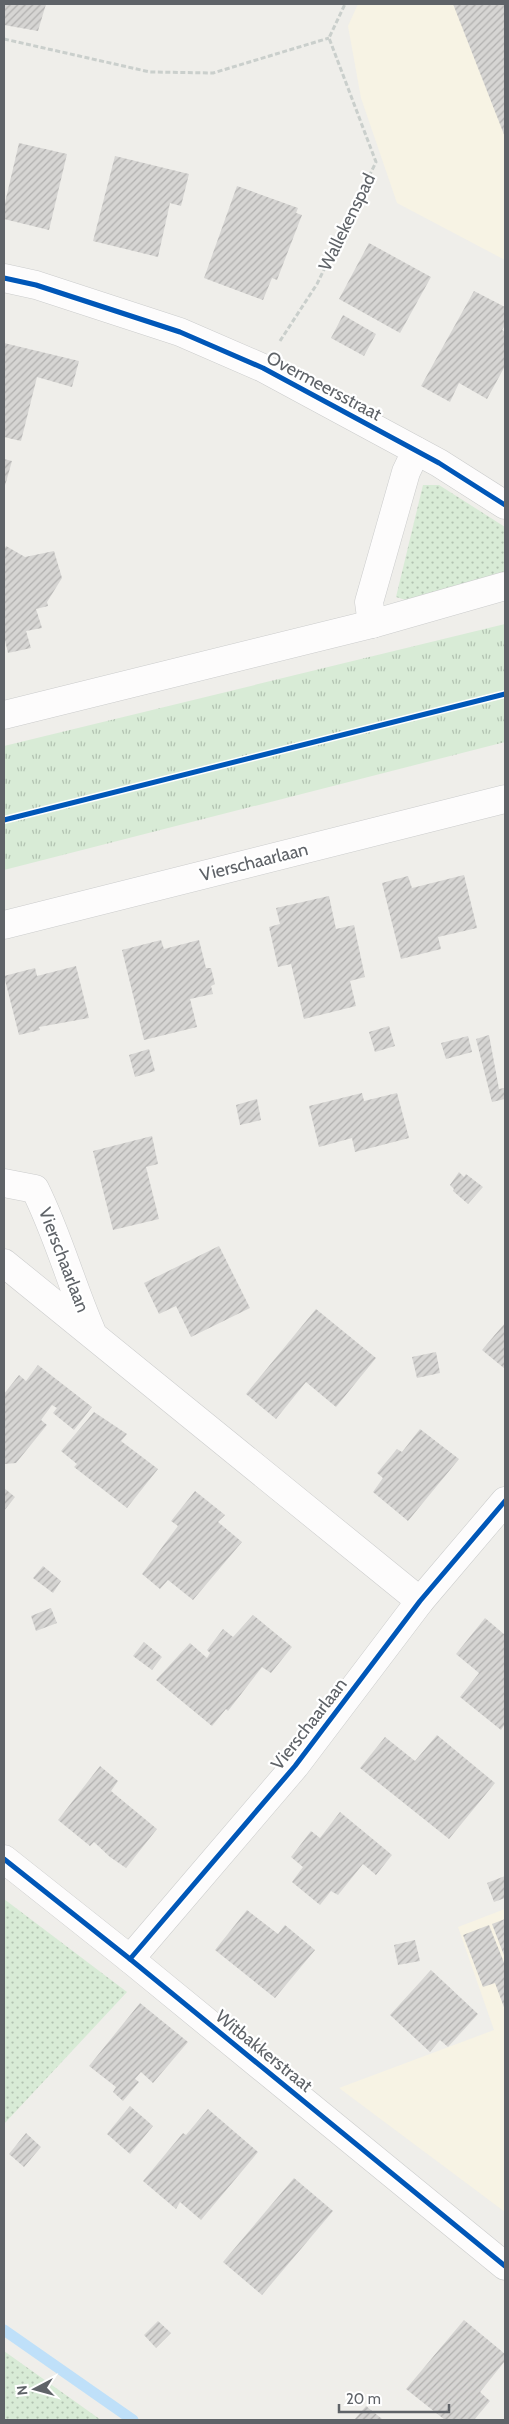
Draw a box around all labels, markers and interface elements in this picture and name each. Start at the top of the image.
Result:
street label: Wallekenspad [314,170,380,274]
street label: Overmeersstraat [263,346,385,426]
street label: Vierschaarlaan [198,838,310,886]
street label: Vierschaarlaan [34,1205,94,1315]
street label: Vierschaarlaan [266,1674,352,1774]
street label: Witbakkerstraat [211,2005,317,2097]
north arrow [10,2364,60,2414]
scale bar [339,2382,449,2414]
text: N [13,2384,32,2396]
text: 20 m [346,2390,381,2408]

